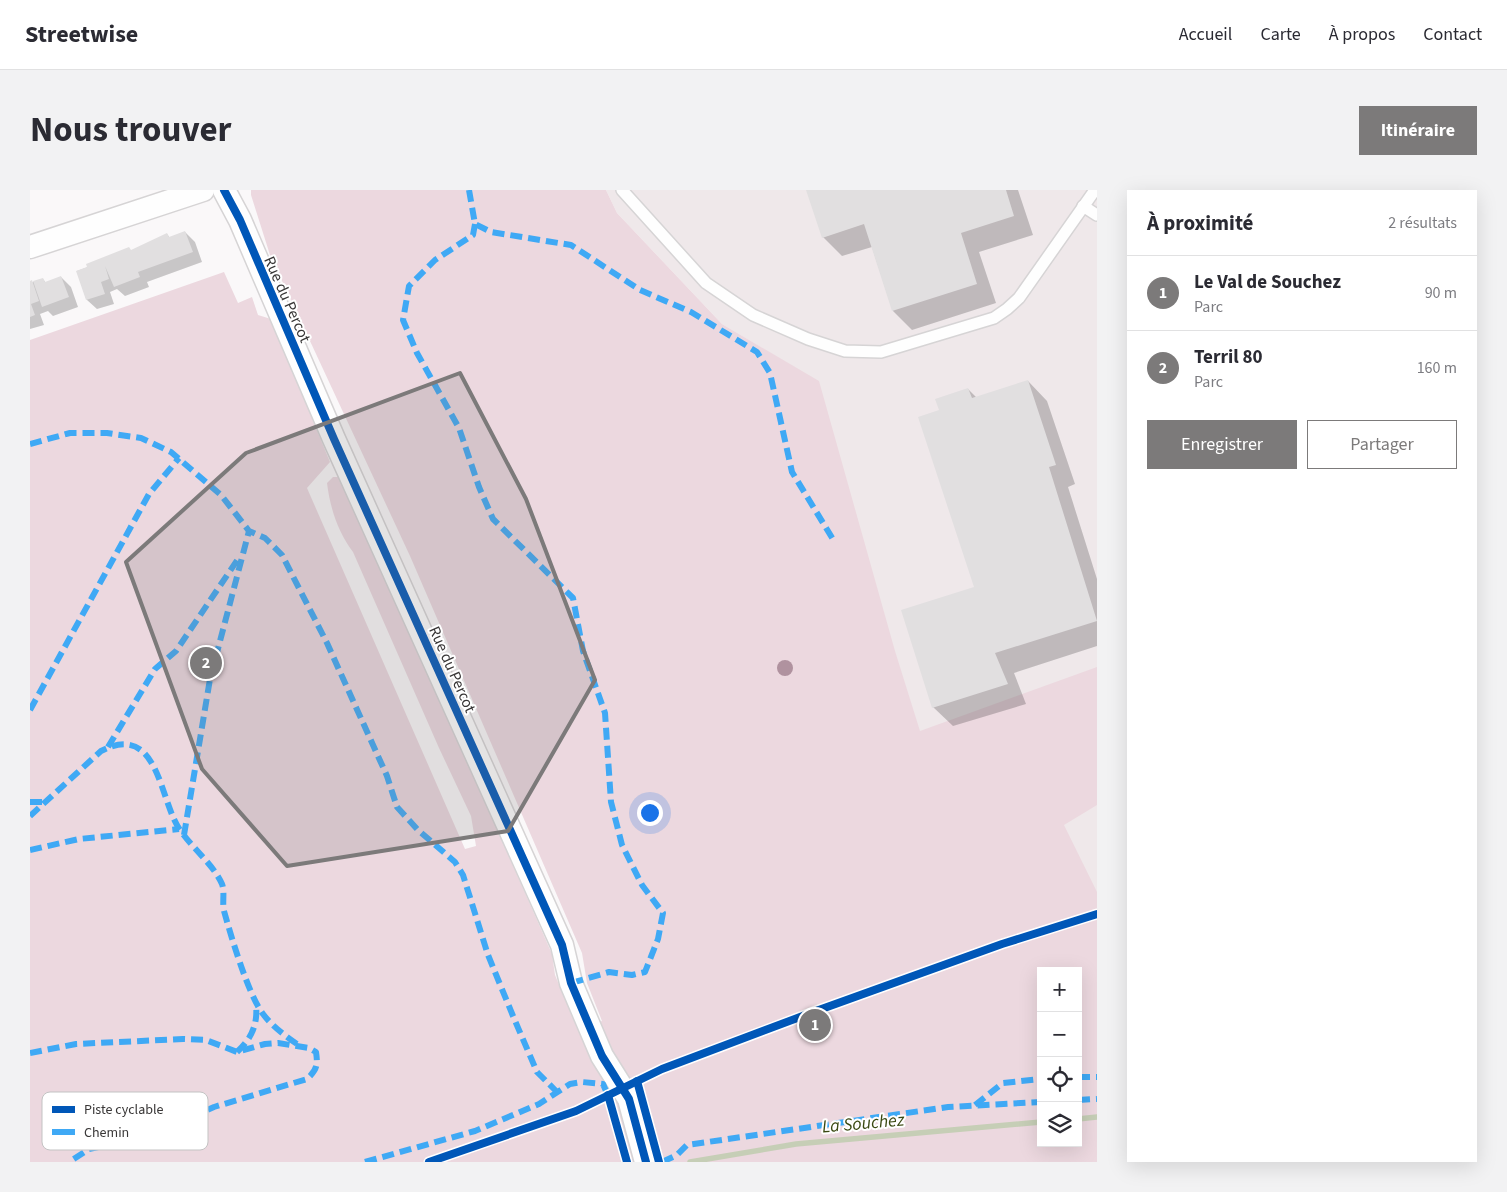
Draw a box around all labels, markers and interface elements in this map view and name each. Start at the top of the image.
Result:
text: Streetwise [25,17,138,52]
text: Accueil [1179,22,1232,47]
text: Carte [1260,22,1301,47]
text: À propos [1329,22,1395,47]
text: Contact [1423,22,1482,47]
text: Nous trouver [30,105,231,155]
button: Itinéraire [1359,106,1477,155]
text: À proximité [1147,208,1253,238]
text: 2 résultats [1388,212,1457,234]
street label: Rue du Percot [258,253,316,347]
text: Le Val de Souchez [1194,269,1341,296]
text: 1 [1159,282,1167,304]
text: 90 m [1425,282,1457,304]
text: Parc [1194,296,1223,318]
text: Terril 80 [1194,344,1263,371]
text: 2 [1159,357,1167,379]
text: 160 m [1417,357,1457,379]
text: Parc [1194,371,1223,393]
button: Enregistrer [1147,420,1297,469]
button: Partager [1307,420,1457,469]
street label: Rue du Percot [423,623,481,717]
pin: 2 [190,644,222,682]
your location [637,800,663,826]
map controls [1037,967,1082,1147]
button: + [1037,967,1082,1012]
pin: 1 [799,1006,831,1044]
button: − [1037,1012,1082,1057]
button: locate [1037,1057,1082,1102]
legend [42,1092,208,1150]
text: Piste cyclable [84,1100,164,1120]
button: layers [1037,1102,1082,1147]
water label: La Souchez [821,1107,906,1140]
text: Chemin [84,1123,129,1143]

